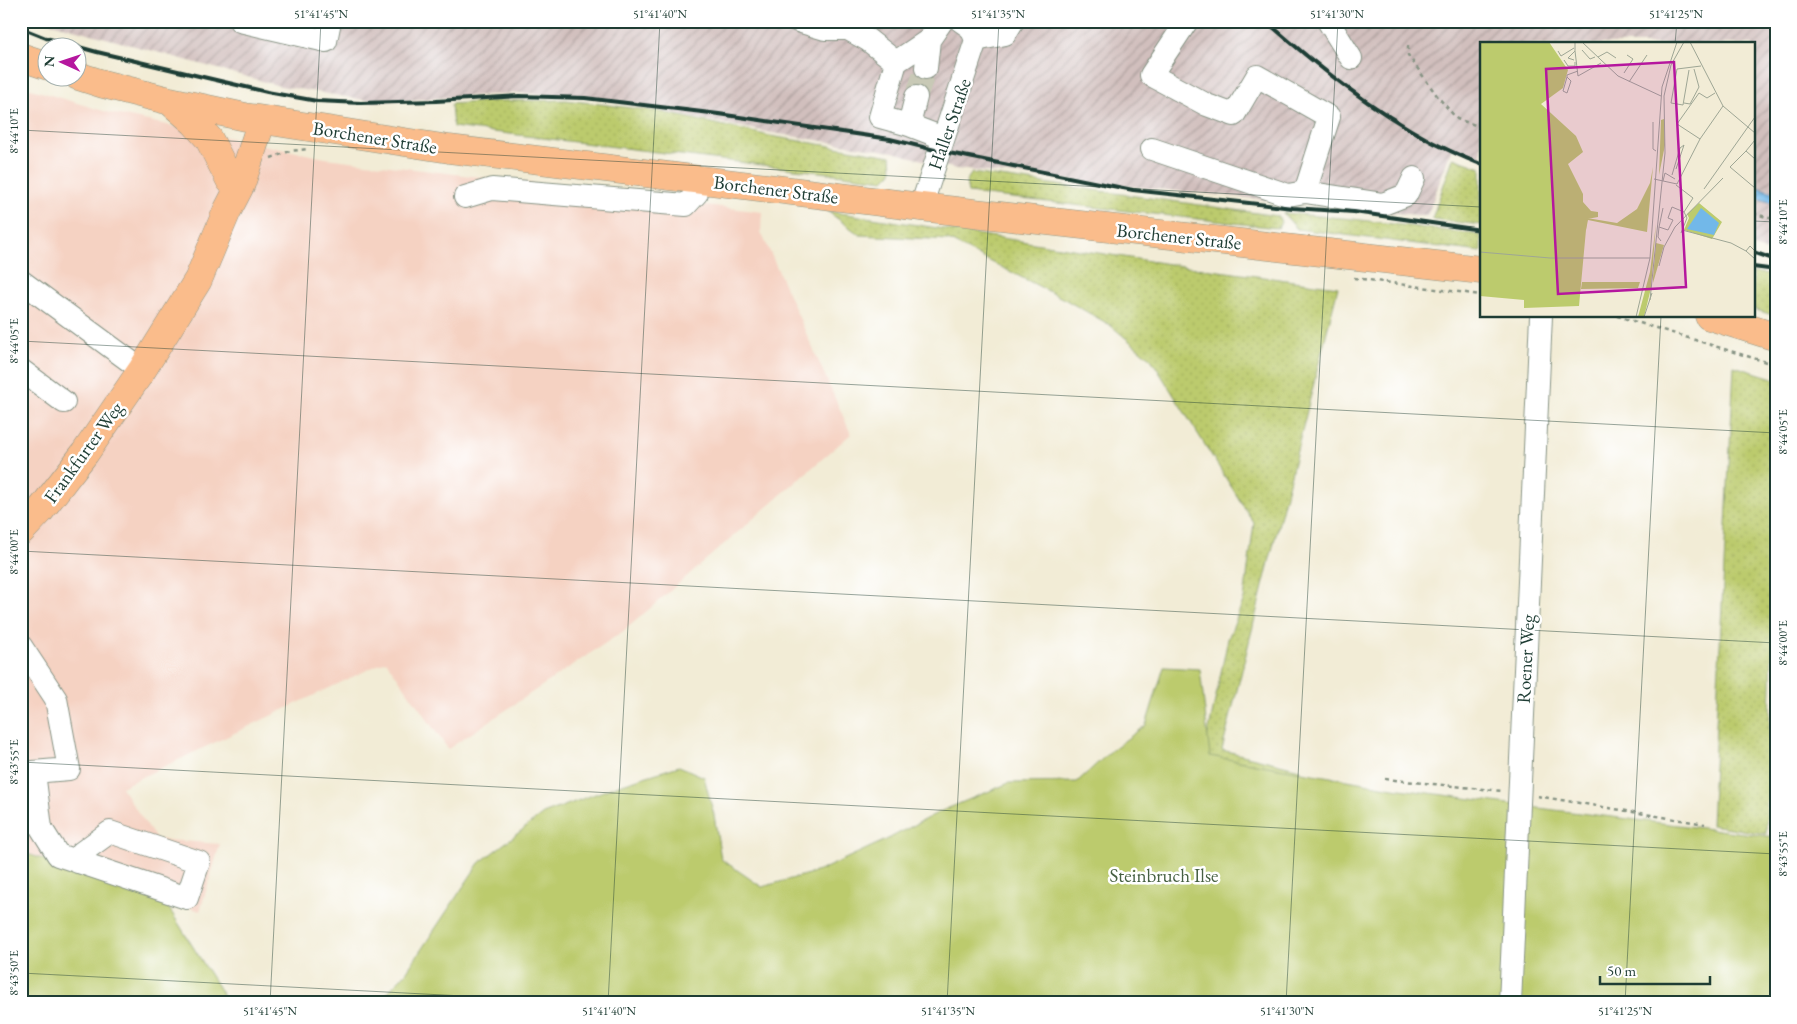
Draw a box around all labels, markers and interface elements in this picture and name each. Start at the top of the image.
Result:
text: 51°41'45"N [294,6,348,22]
text: 51°41'40"N [633,6,687,22]
text: 51°41'35"N [971,6,1025,22]
text: 51°41'30"N [1310,6,1364,22]
text: 51°41'25"N [1649,6,1703,22]
north arrow [38,38,88,88]
inset map [1480,42,1754,318]
text: N [40,55,58,67]
street label: Haller Straße [922,75,977,173]
text: 8°44'10"E [6,108,22,154]
street label: Borchener Straße [311,115,439,160]
street label: Borchener Straße [712,169,840,210]
text: 8°44'10"E [1775,199,1791,245]
street label: Borchener Straße [1115,218,1242,255]
text: 8°44'05"E [6,318,22,364]
street label: Frankfurter Weg [38,396,129,508]
text: 8°44'05"E [1775,409,1791,455]
text: 8°44'00"E [6,529,22,575]
street label: Roener Weg [1511,613,1540,704]
text: 8°44'00"E [1775,620,1791,666]
text: 8°43'55"E [6,739,22,785]
text: 8°43'55"E [1775,831,1791,877]
park label: Steinbruch Ilse [1110,863,1218,888]
text: 8°43'50"E [6,950,22,996]
scale bar [1600,954,1710,986]
text: 50 m [1607,961,1636,980]
text: 51°41'45"N [243,1003,297,1019]
text: 51°41'40"N [582,1003,636,1019]
text: 51°41'35"N [921,1003,975,1019]
text: 51°41'30"N [1260,1003,1314,1019]
text: 51°41'25"N [1598,1003,1652,1019]

